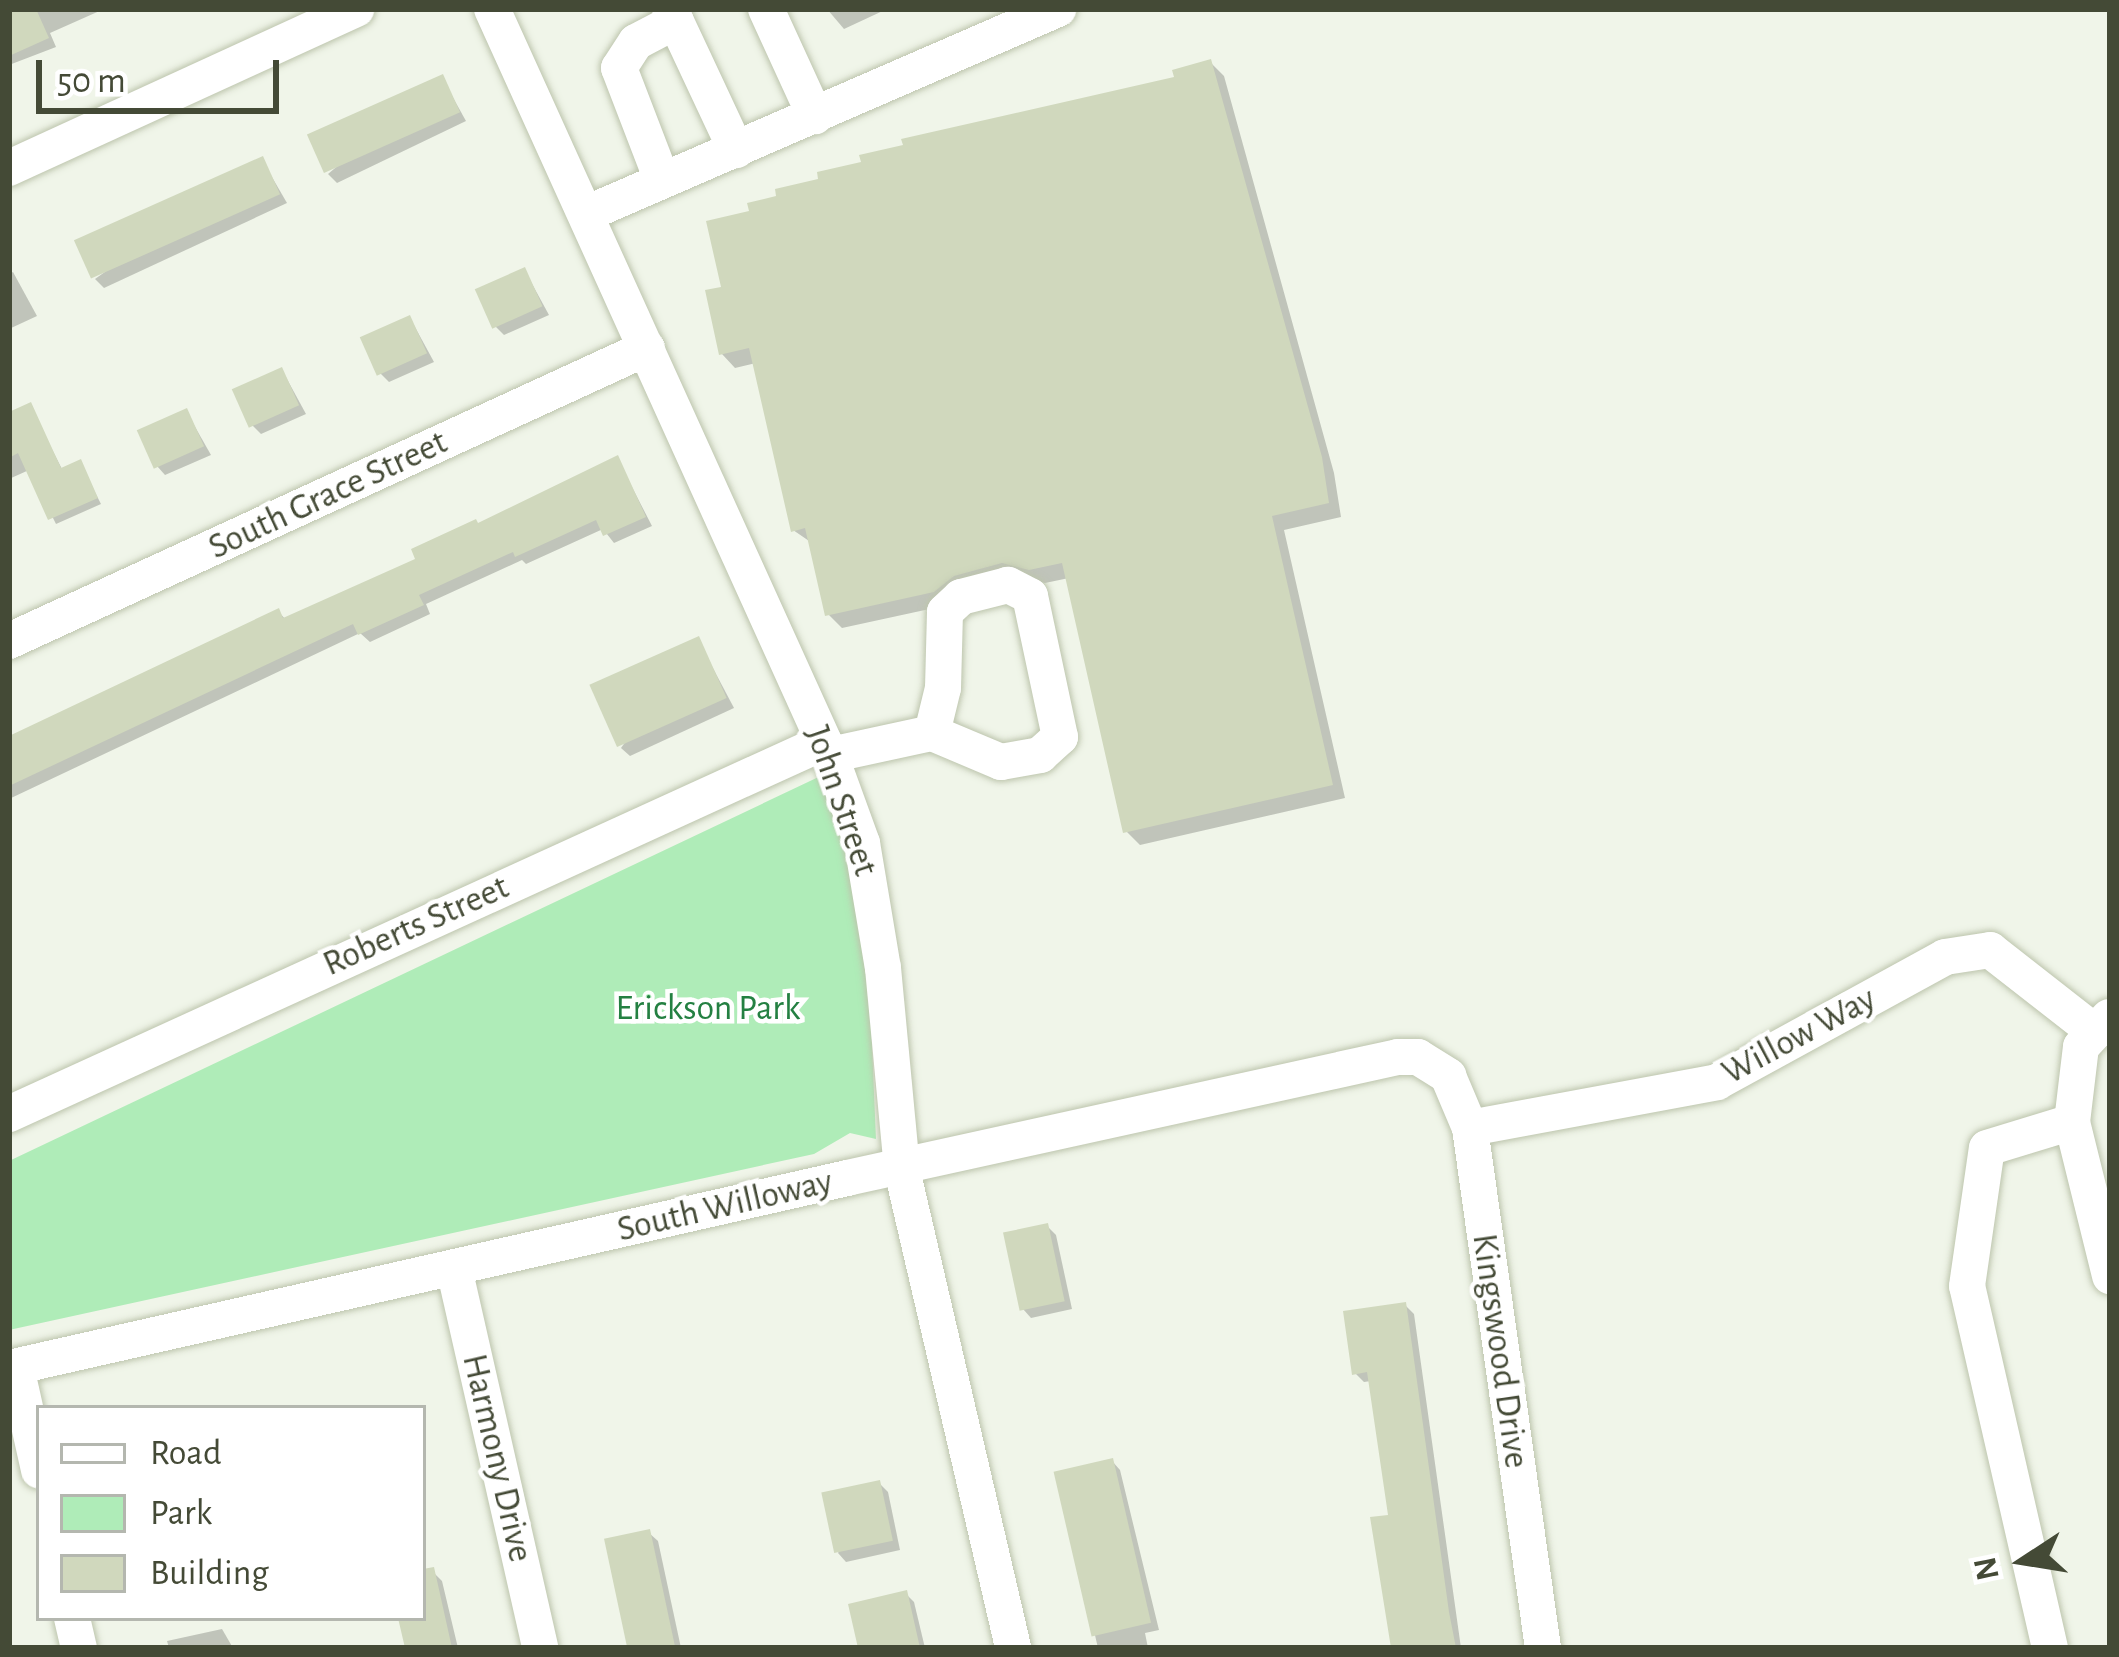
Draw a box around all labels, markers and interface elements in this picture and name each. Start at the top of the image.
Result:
scale bar [42,36,285,110]
text: 50 m [57,63,126,99]
street label: South Grace Street [202,421,454,569]
street label: John Street [795,720,887,882]
street label: Roberts Street [317,866,515,986]
street label: Willow Way [1715,978,1883,1094]
park label: Erickson Park [616,987,800,1031]
street label: South Willoway [613,1160,837,1252]
street label: Kingswood Drive [1462,1231,1538,1471]
street label: Harmony Drive [452,1350,542,1566]
legend [36,1405,426,1621]
text: Road [150,1435,222,1471]
text: Park [150,1495,212,1531]
north arrow [1963,1501,2083,1621]
text: N [1969,1554,2006,1583]
text: Building [150,1555,269,1591]

